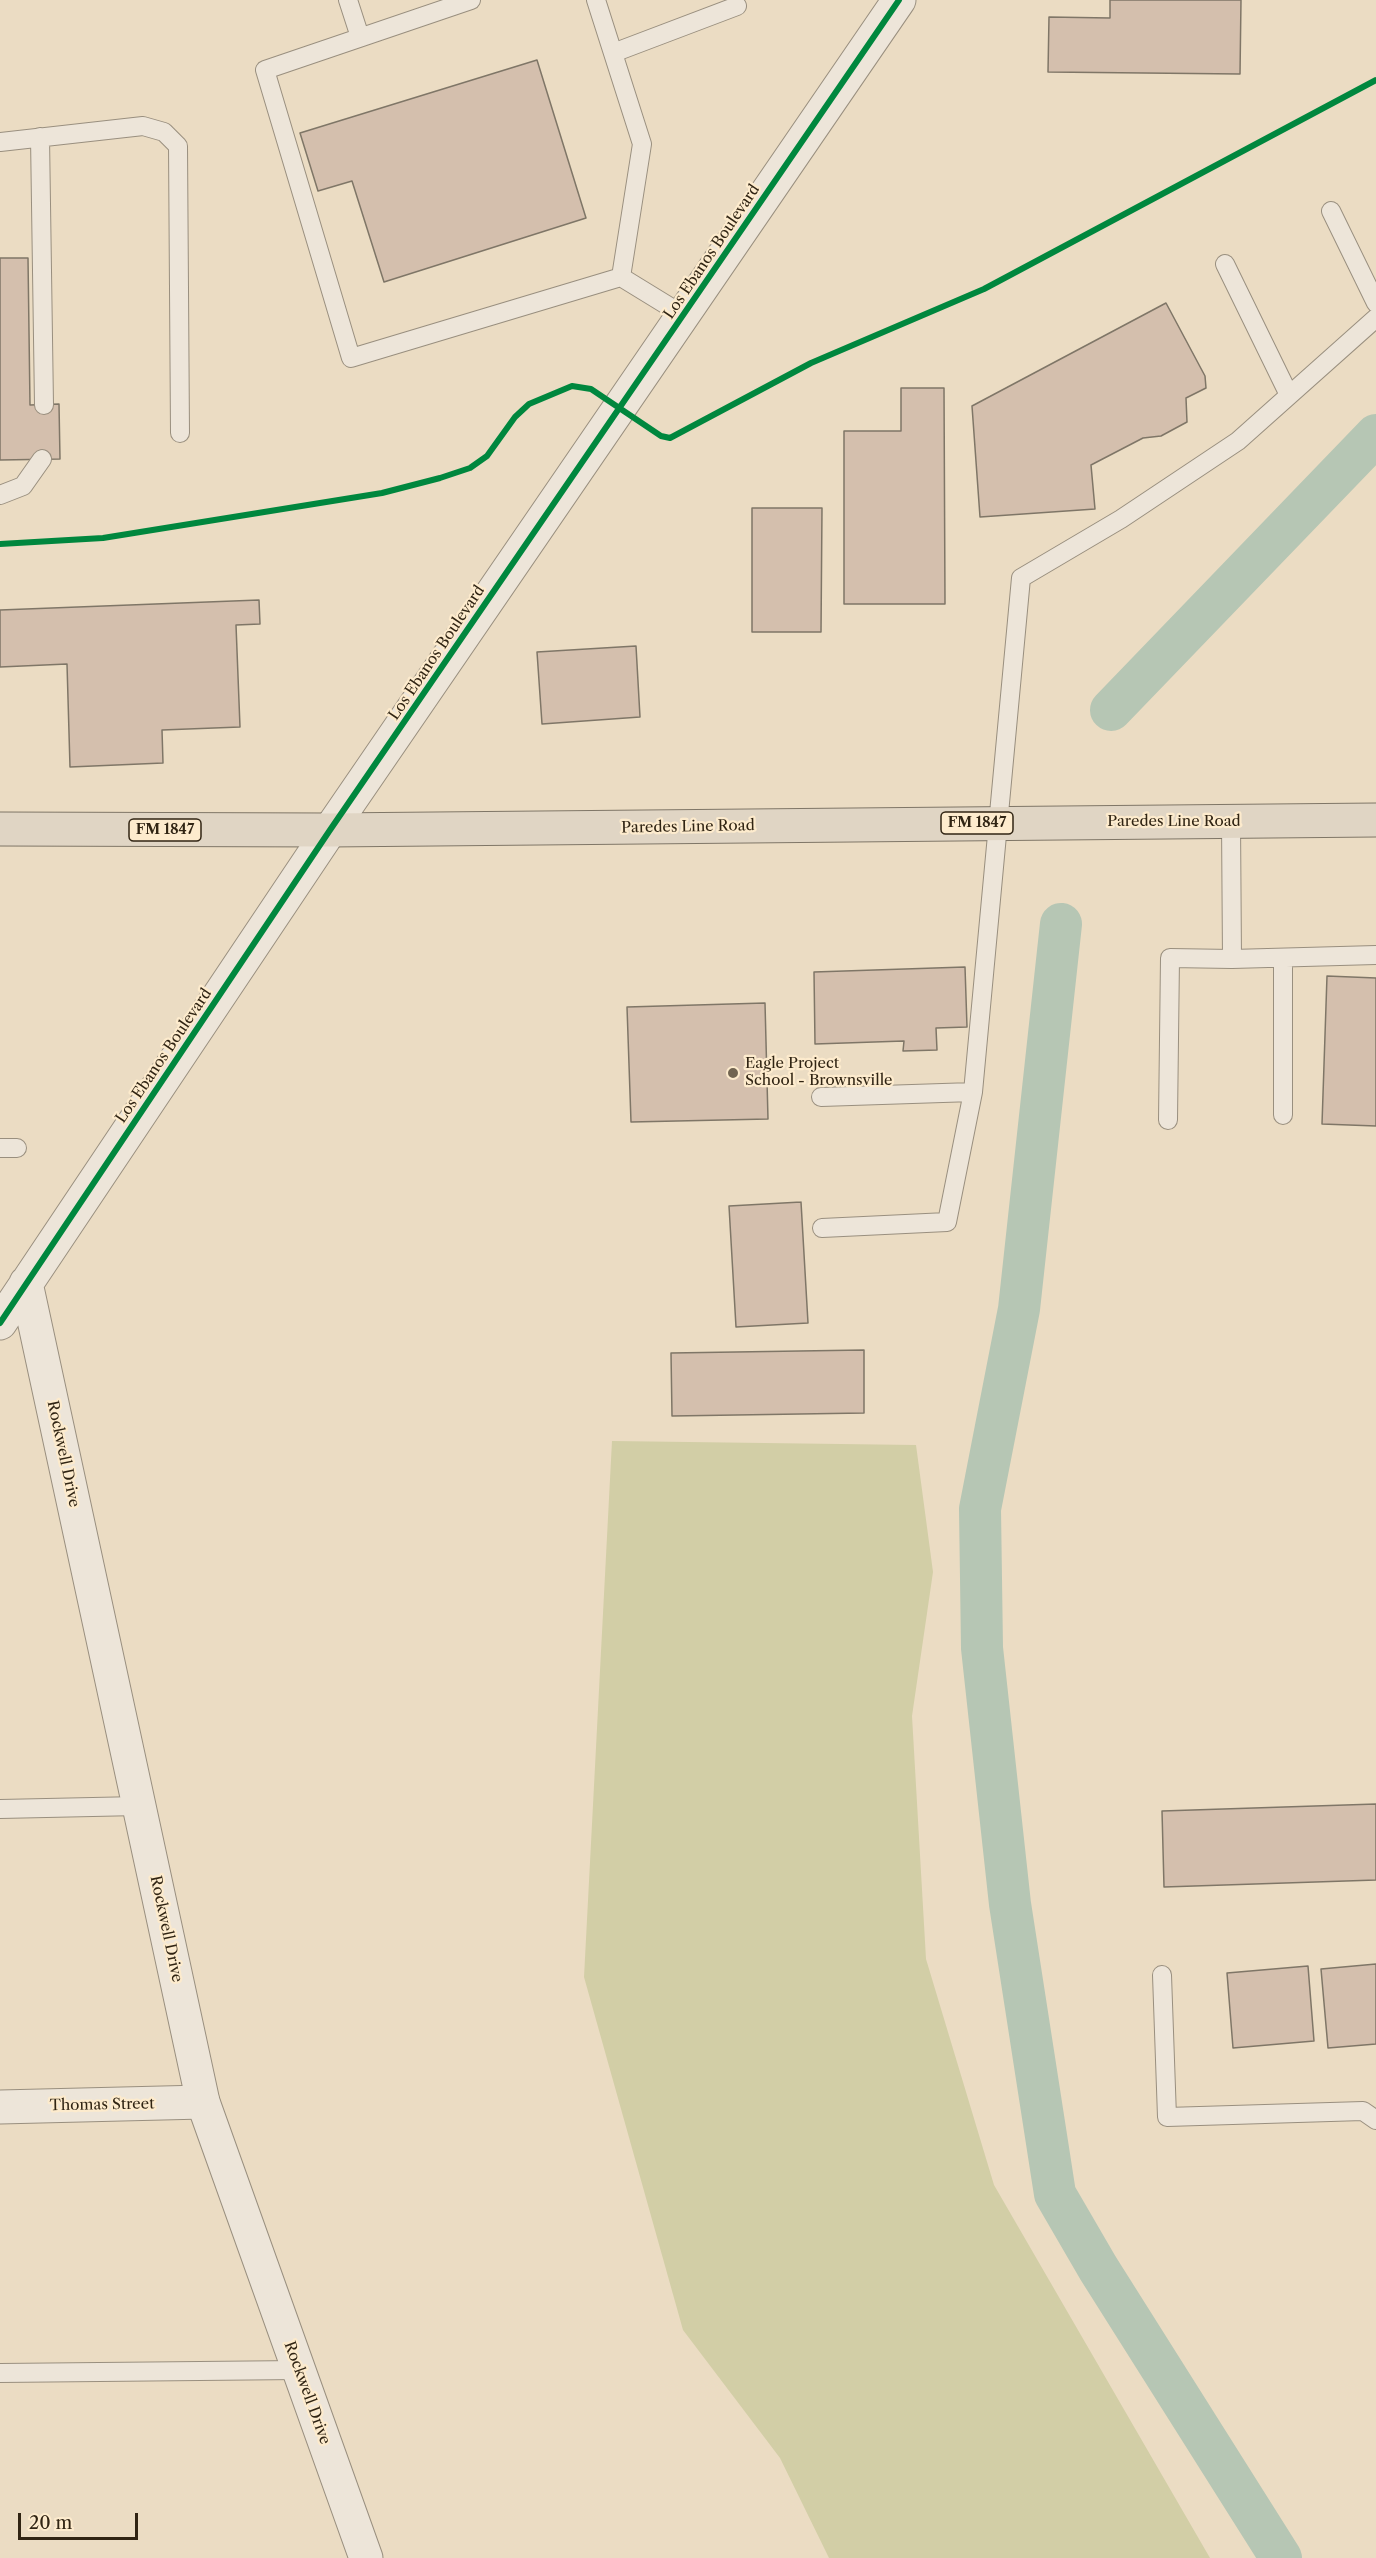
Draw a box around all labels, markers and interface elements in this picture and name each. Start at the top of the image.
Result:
street label: Los Ebanos Boulevard [660,181,764,323]
street label: Los Ebanos Boulevard [385,582,489,724]
road number: FM 1847 [941,812,1013,834]
street label: Paredes Line Road [1107,813,1241,831]
street label: Paredes Line Road [621,817,755,837]
road number: FM 1847 [129,819,201,841]
street label: Los Ebanos Boulevard [112,985,216,1127]
place label: Eagle Project School - Brownsville [745,1055,892,1090]
marker: Eagle Project School - Brownsville [726,1066,740,1080]
street label: Rockwell Drive [43,1399,83,1509]
street label: Rockwell Drive [146,1874,186,1984]
street label: Thomas Street [49,2095,155,2115]
street label: Rockwell Drive [280,2339,334,2447]
scale bar [21,2501,141,2539]
text: 20 m [29,2512,72,2534]

